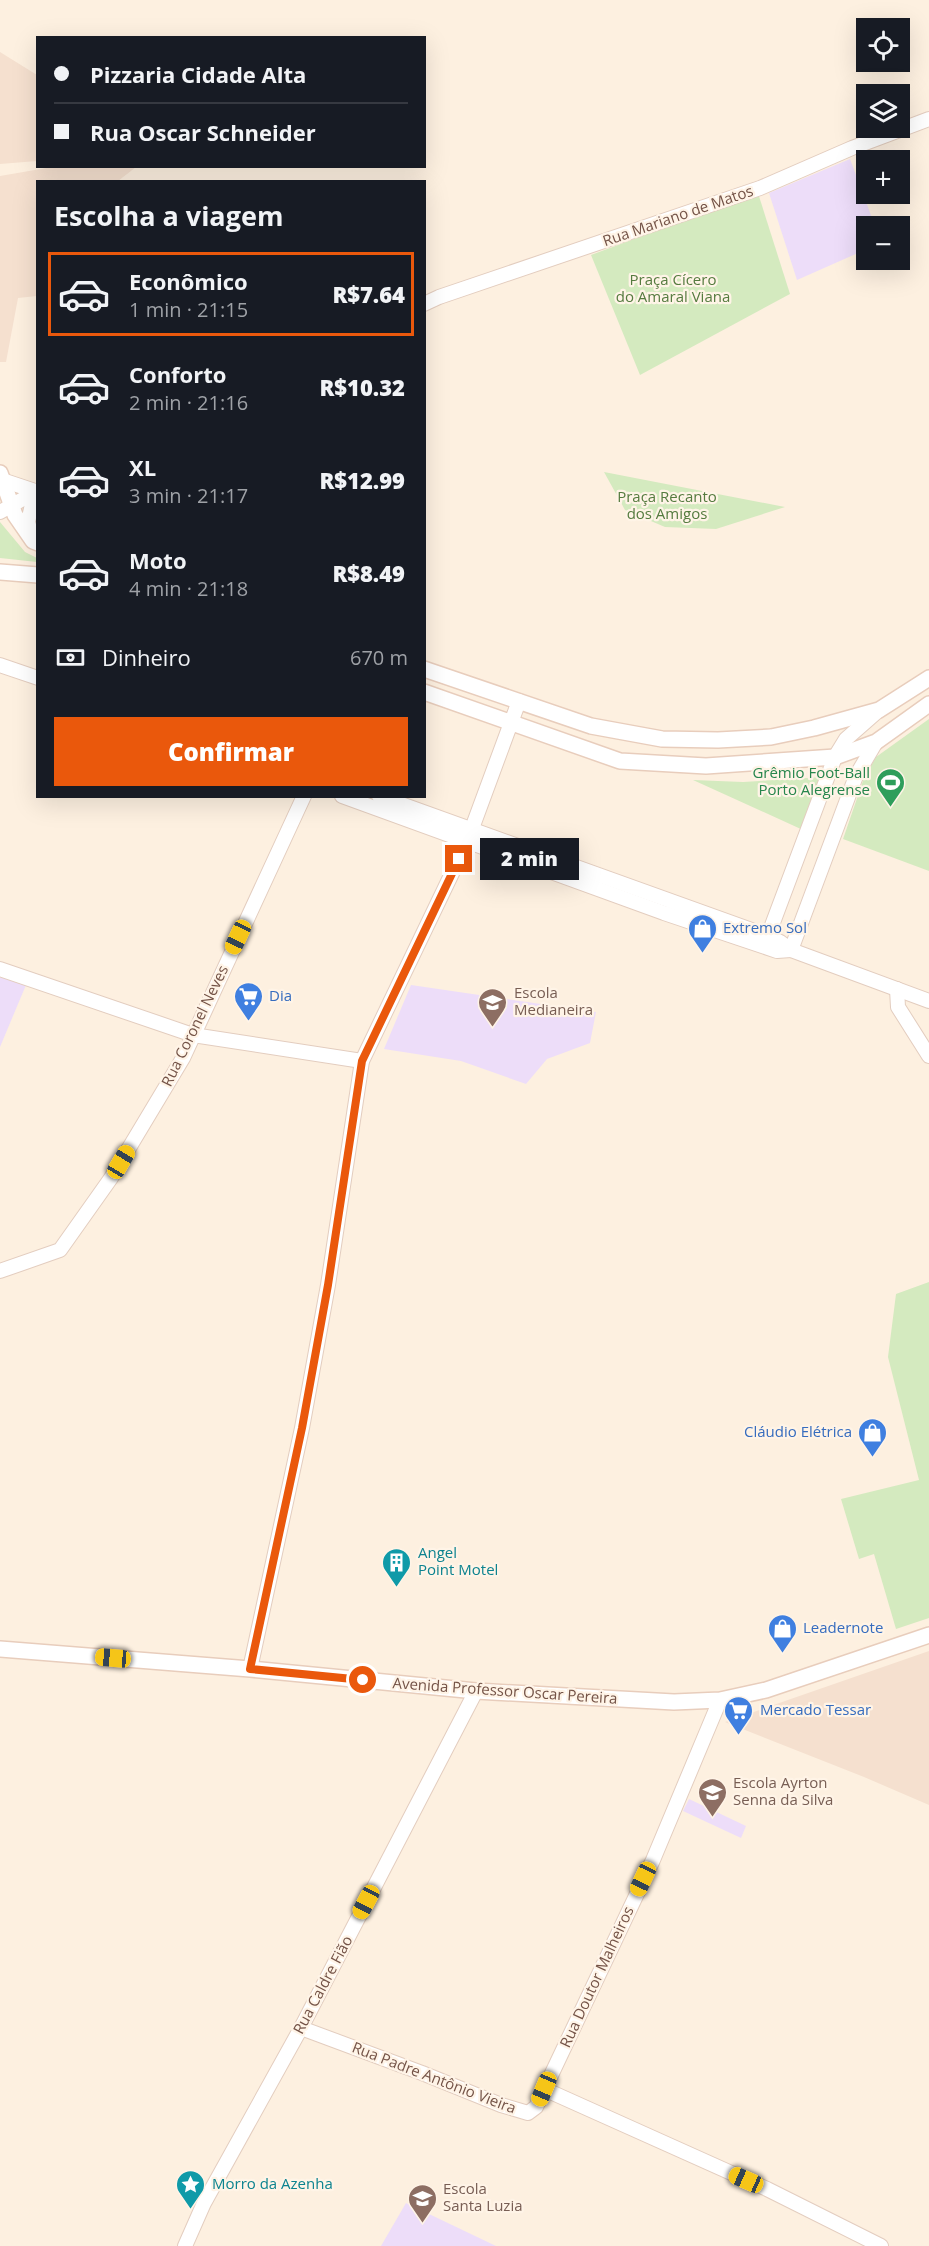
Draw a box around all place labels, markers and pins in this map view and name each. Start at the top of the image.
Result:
place label: Grêmio Foot-Ball Porto Alegrense [752,762,870,799]
sports icon: Grêmio Foot-Ball Porto Alegrense [875,766,907,808]
shop icon: Extremo Sol [686,912,718,954]
place label: Extremo Sol [723,917,807,937]
supermarket icon: Dia [232,980,264,1022]
place label: Escola Medianeira [514,982,593,1019]
place label: Dia [269,985,292,1005]
school or university icon: Escola Medianeira [477,986,509,1028]
shop icon: Cláudio Elétrica [857,1416,889,1458]
place label: Cláudio Elétrica [744,1421,852,1441]
place label: Angel Point Motel [418,1542,498,1579]
building icon: Angel Point Motel [381,1546,413,1588]
shop icon: Leadernote [766,1612,798,1654]
place label: Leadernote [803,1617,883,1637]
supermarket icon: Mercado Tessar [723,1694,755,1736]
place label: Mercado Tessar [760,1699,871,1719]
place label: Escola Ayrton Senna da Silva [733,1772,833,1809]
school or university icon: Escola Ayrton Senna da Silva [696,1776,728,1818]
place icon: Morro da Azenha [175,2168,207,2210]
place label: Morro da Azenha [212,2173,333,2193]
place label: Escola Santa Luzia [443,2178,523,2215]
school or university icon: Escola Santa Luzia [406,2182,438,2224]

